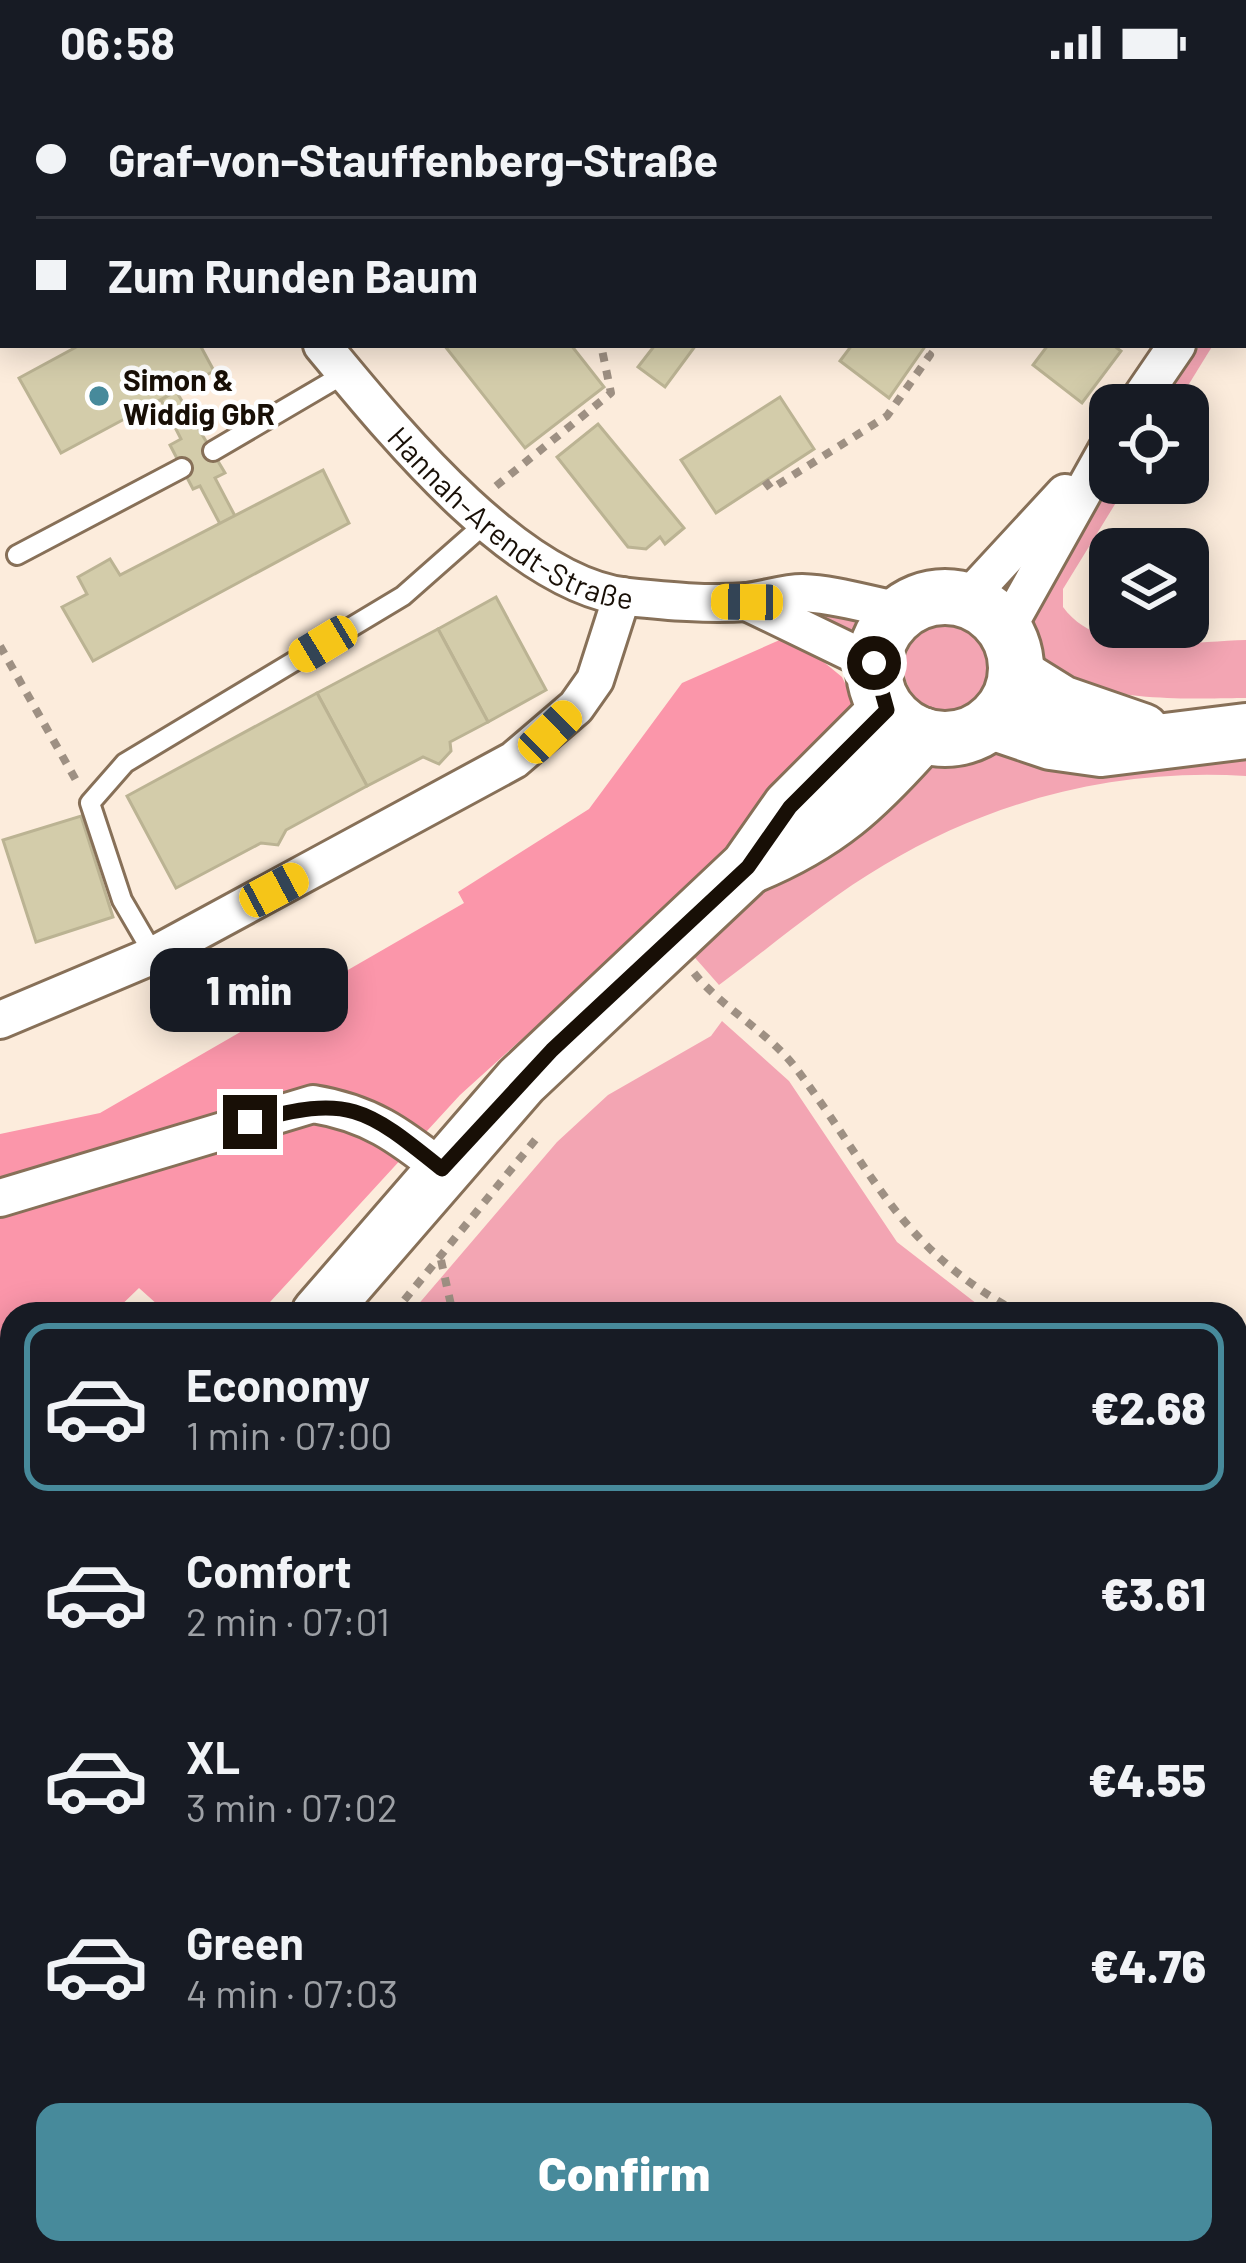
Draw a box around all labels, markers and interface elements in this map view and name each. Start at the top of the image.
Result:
text: 06:58 [60,15,175,69]
text: Graf-von-Stauffenberg-Straße [108,132,718,186]
text: Zum Runden Baum [108,248,478,302]
place label: Simon & Widdig GbR [123,361,275,431]
marker: Simon & Widdig GbR [86,383,112,409]
map controls [1089,384,1209,648]
button: locate [1089,384,1209,504]
street label: Hannah-Arendt-Straße [381,419,636,616]
button: layers [1089,528,1209,648]
car [711,583,783,621]
car [283,610,363,678]
route start [847,636,901,690]
car [512,694,588,770]
car [234,857,314,923]
callout: 1 min [151,948,349,1032]
text: 1 min [206,966,292,1013]
route end [223,1095,277,1149]
icon: car [42,1353,150,1461]
text: Economy [186,1357,370,1411]
text: €2.68 [1091,1380,1206,1434]
text: 1 min · 07:00 [186,1411,392,1458]
icon: car [42,1539,150,1647]
text: Comfort [186,1543,352,1597]
text: €3.61 [1100,1566,1206,1620]
text: 2 min · 07:01 [186,1597,390,1644]
icon: car [42,1725,150,1833]
text: XL [186,1729,240,1783]
text: €4.55 [1088,1752,1206,1806]
text: 3 min · 07:02 [186,1783,398,1830]
icon: car [42,1911,150,2019]
text: Green [186,1915,304,1969]
text: €4.76 [1090,1938,1206,1992]
text: 4 min · 07:03 [186,1969,398,2016]
button: Confirm [36,2103,1212,2241]

